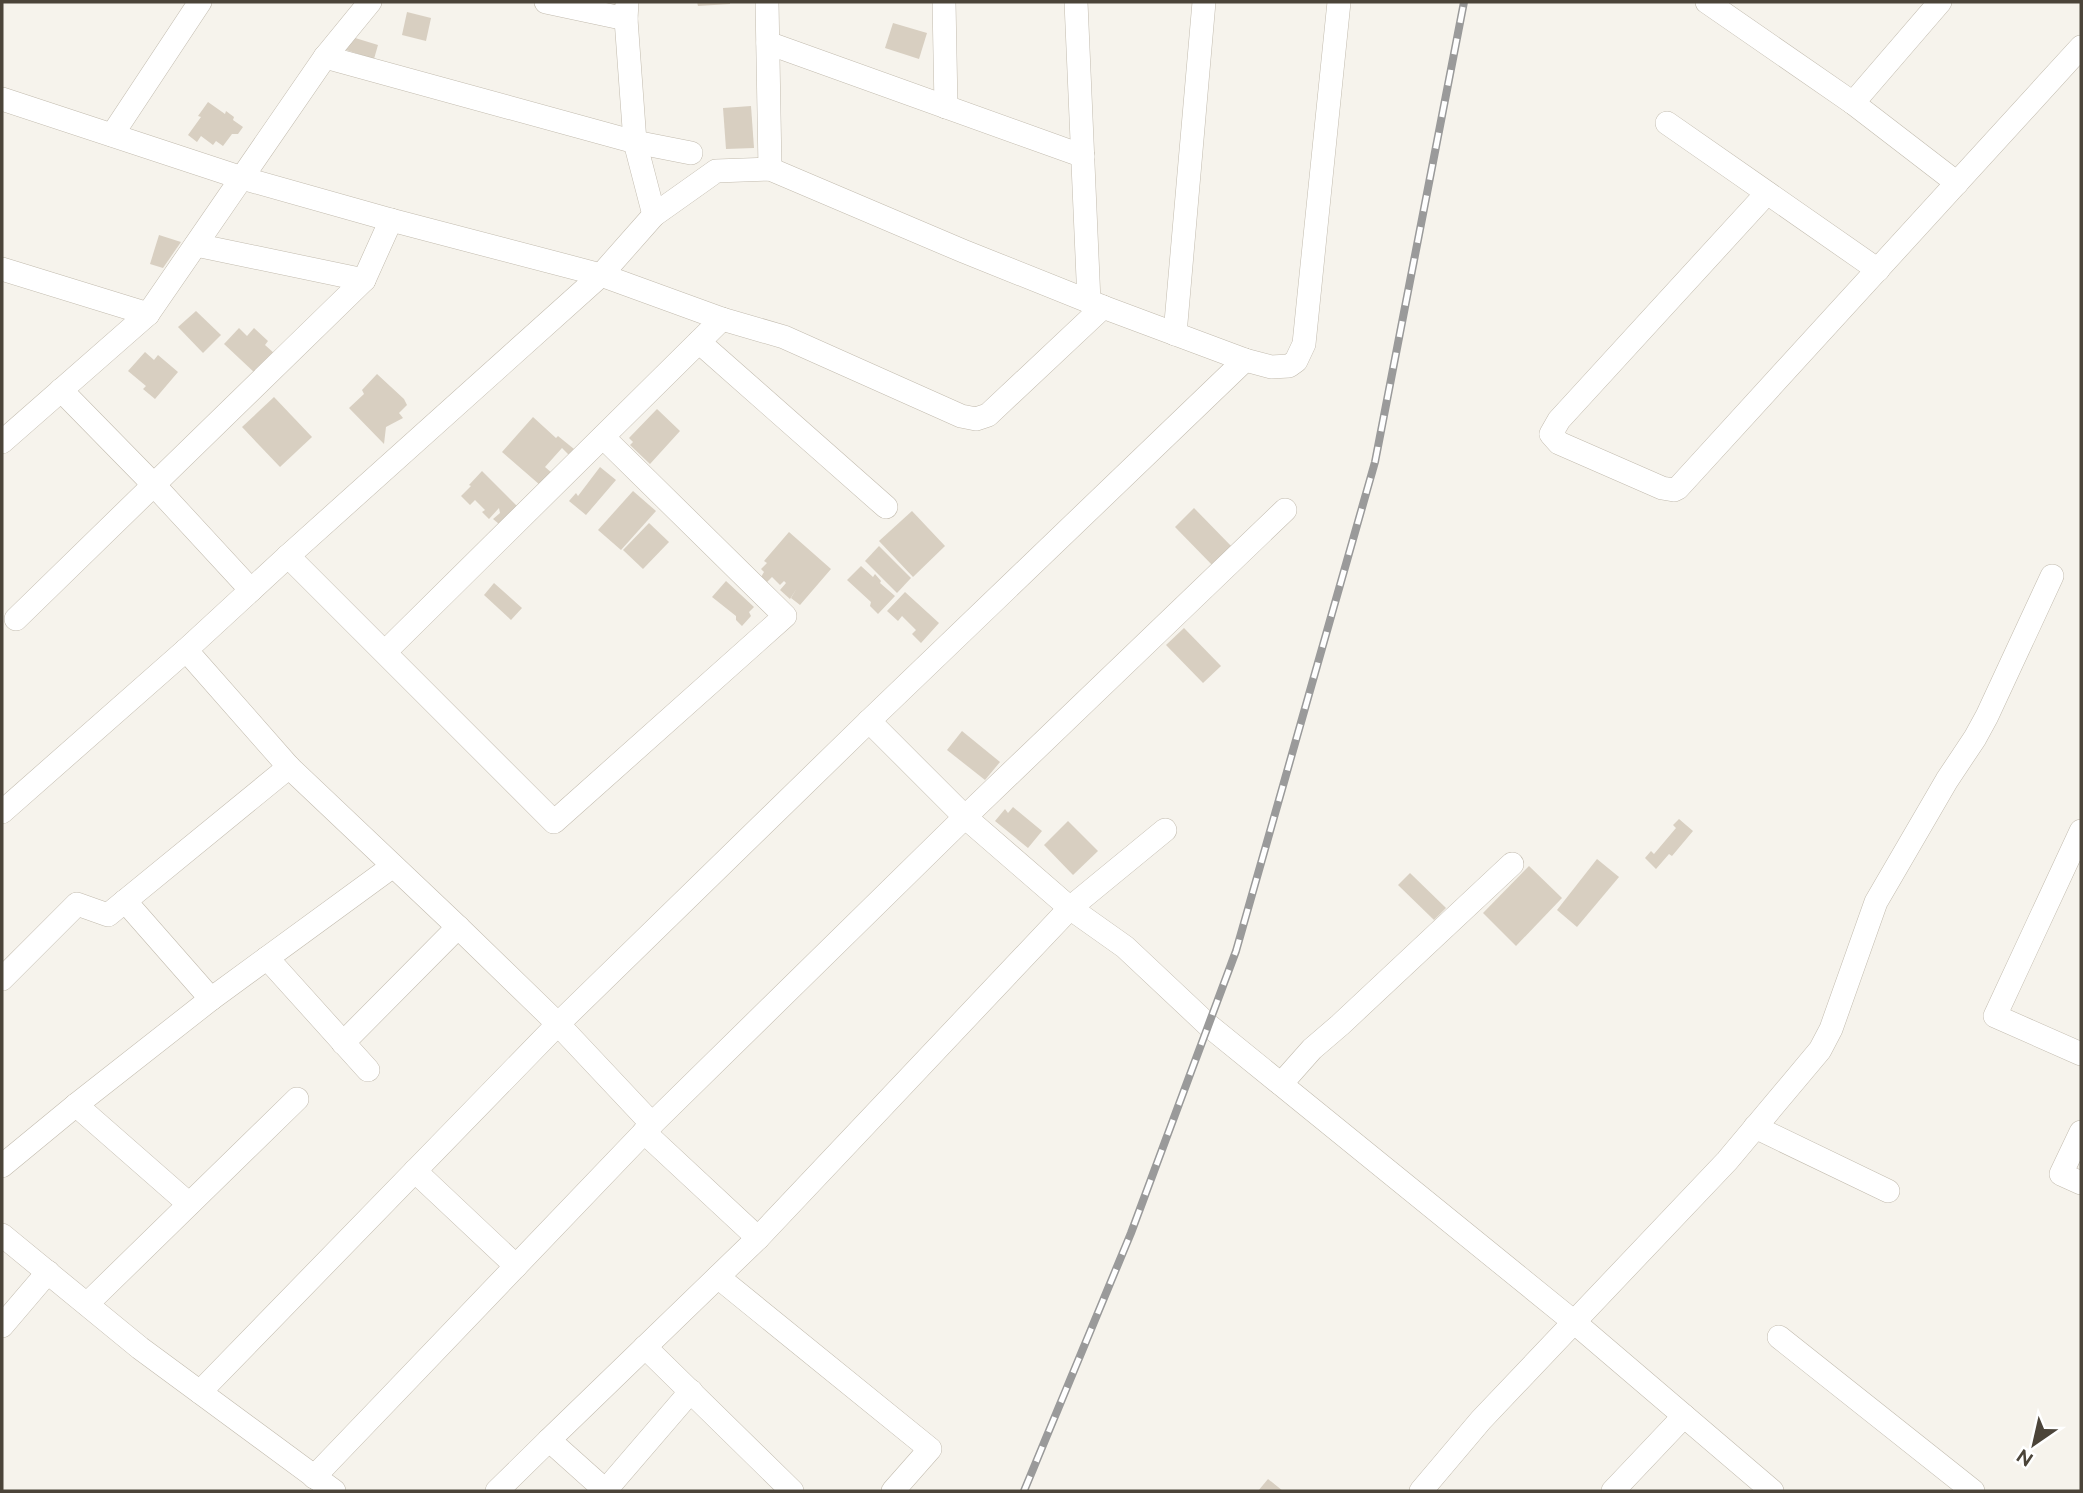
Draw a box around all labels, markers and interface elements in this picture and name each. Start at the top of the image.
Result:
north arrow [1999,1409,2069,1479]
text: N [2012,1445,2037,1471]

